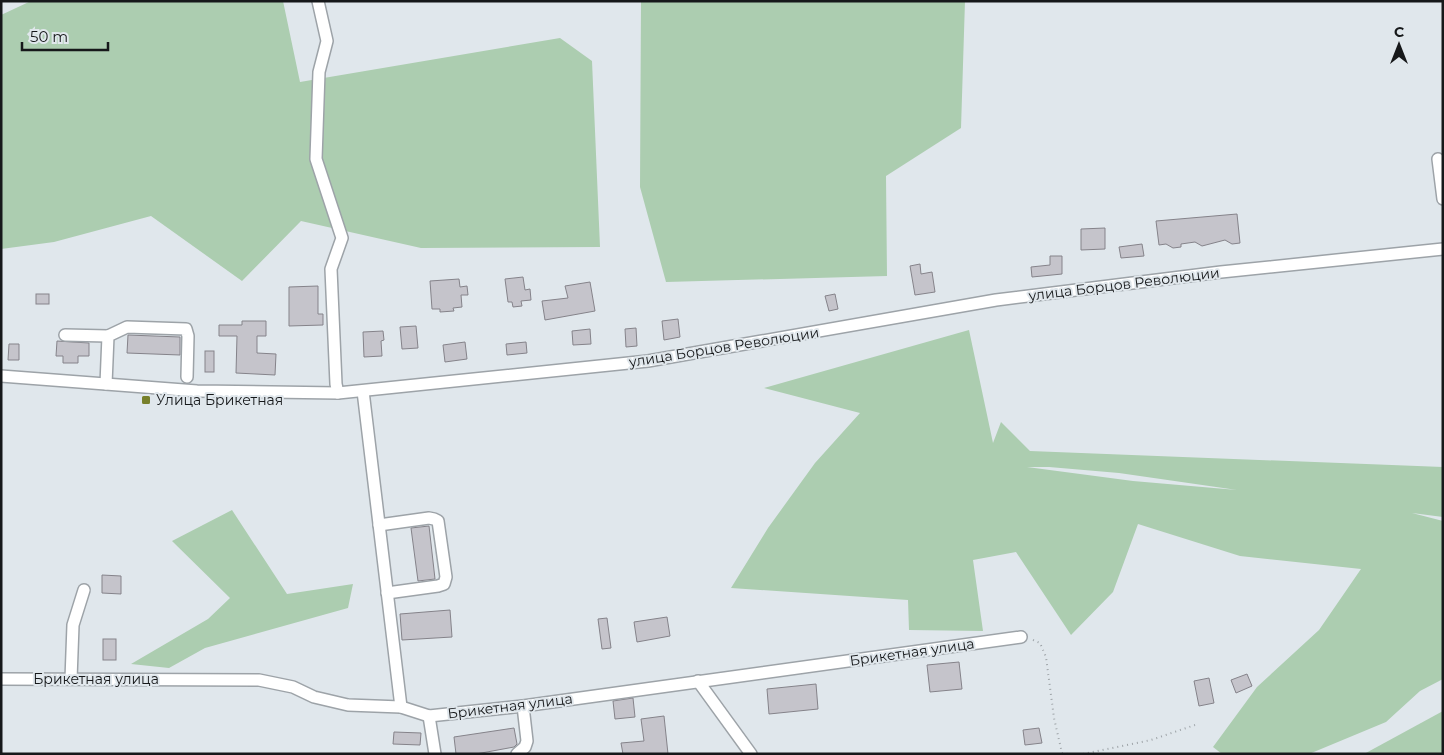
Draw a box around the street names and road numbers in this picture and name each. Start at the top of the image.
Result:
street label: улица Борцов Революции [1026,263,1221,305]
street label: улица Борцов Революции [627,323,820,371]
street label: Брикетная улица [848,634,976,670]
street label: Брикетная улица [33,670,159,688]
street label: Брикетная улица [447,689,573,723]

